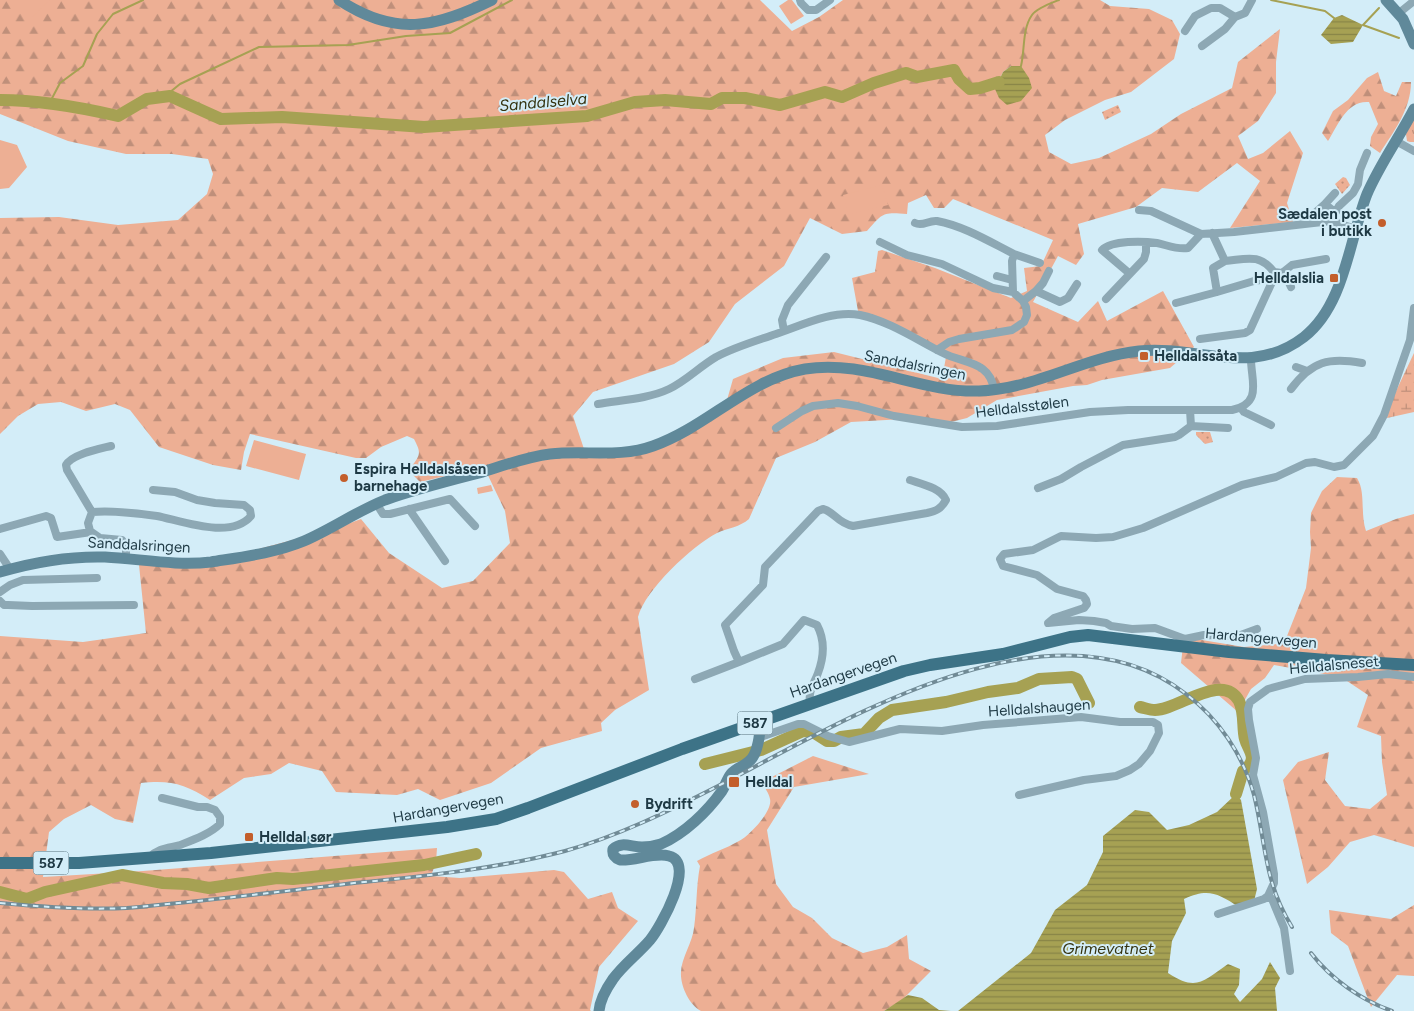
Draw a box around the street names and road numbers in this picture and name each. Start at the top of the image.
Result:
street label: Sanddalsringen [863,346,967,384]
street label: Helldalsstølen [974,392,1070,422]
street label: Sanddalsringen [87,533,191,557]
street label: Hardangervegen [1204,624,1318,652]
street label: Hardangervegen [787,648,899,702]
street label: Helldalsneset [1288,652,1380,678]
street label: Helldalshaugen [987,695,1091,721]
road number: 587 [738,711,772,734]
street label: Hardangervegen [391,789,505,827]
road number: 587 [34,851,68,874]

